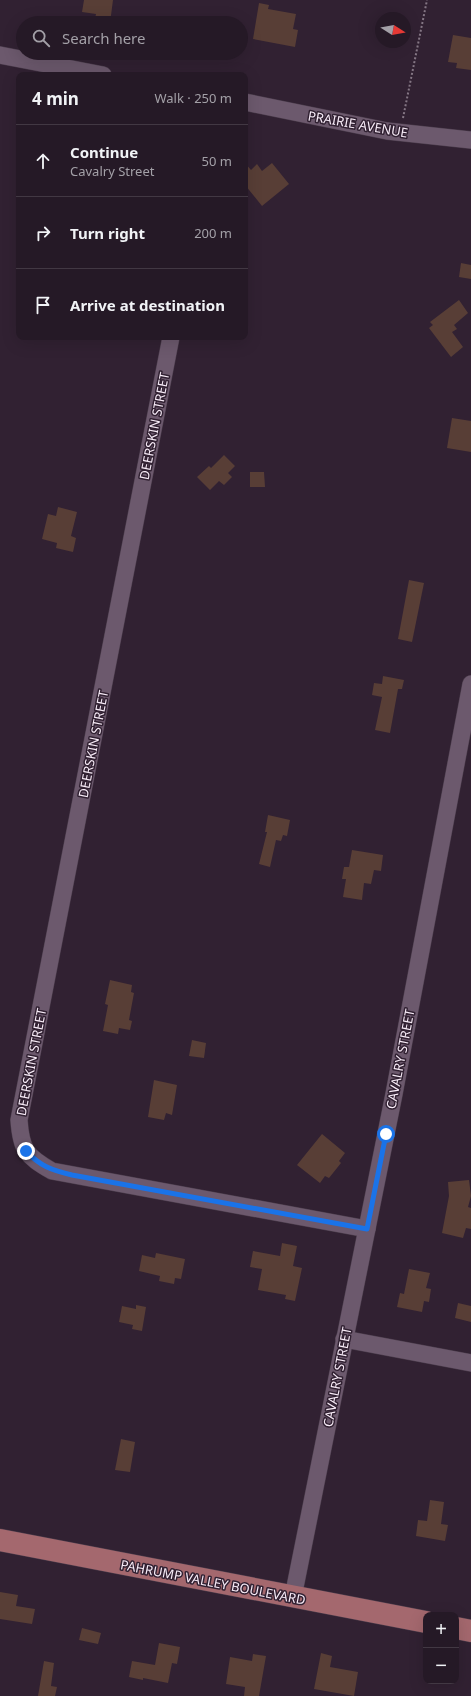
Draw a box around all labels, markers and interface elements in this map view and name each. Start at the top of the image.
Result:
north arrow [375,12,411,48]
search box [16,16,248,60]
icon: search [30,27,52,49]
text: Search here [62,28,145,48]
text: 4 min [32,87,79,110]
text: Walk · 250 m [154,89,232,107]
street label: PRAIRIE AVENUE [307,106,409,142]
text: Continue [70,142,138,162]
icon: ahead [32,150,54,172]
text: 50 m [202,152,232,170]
text: Cavalry Street [70,162,154,180]
icon: right [32,222,54,244]
text: Turn right [70,223,145,243]
text: 200 m [194,224,232,242]
icon: arrive [32,294,54,316]
text: Arrive at destination [70,295,225,315]
street label: DEERSKIN STREET [135,370,173,481]
street label: DEERSKIN STREET [74,688,112,799]
street label: DEERSKIN STREET [12,1006,50,1117]
street label: CAVALRY STREET [381,1007,419,1110]
route start [377,1125,395,1143]
route end [17,1142,35,1160]
street label: CAVALRY STREET [318,1325,356,1428]
street label: PAHRUMP VALLEY BOULEVARD [119,1555,307,1609]
map controls [423,1612,459,1684]
button: + [423,1612,459,1648]
button: − [423,1648,459,1684]

